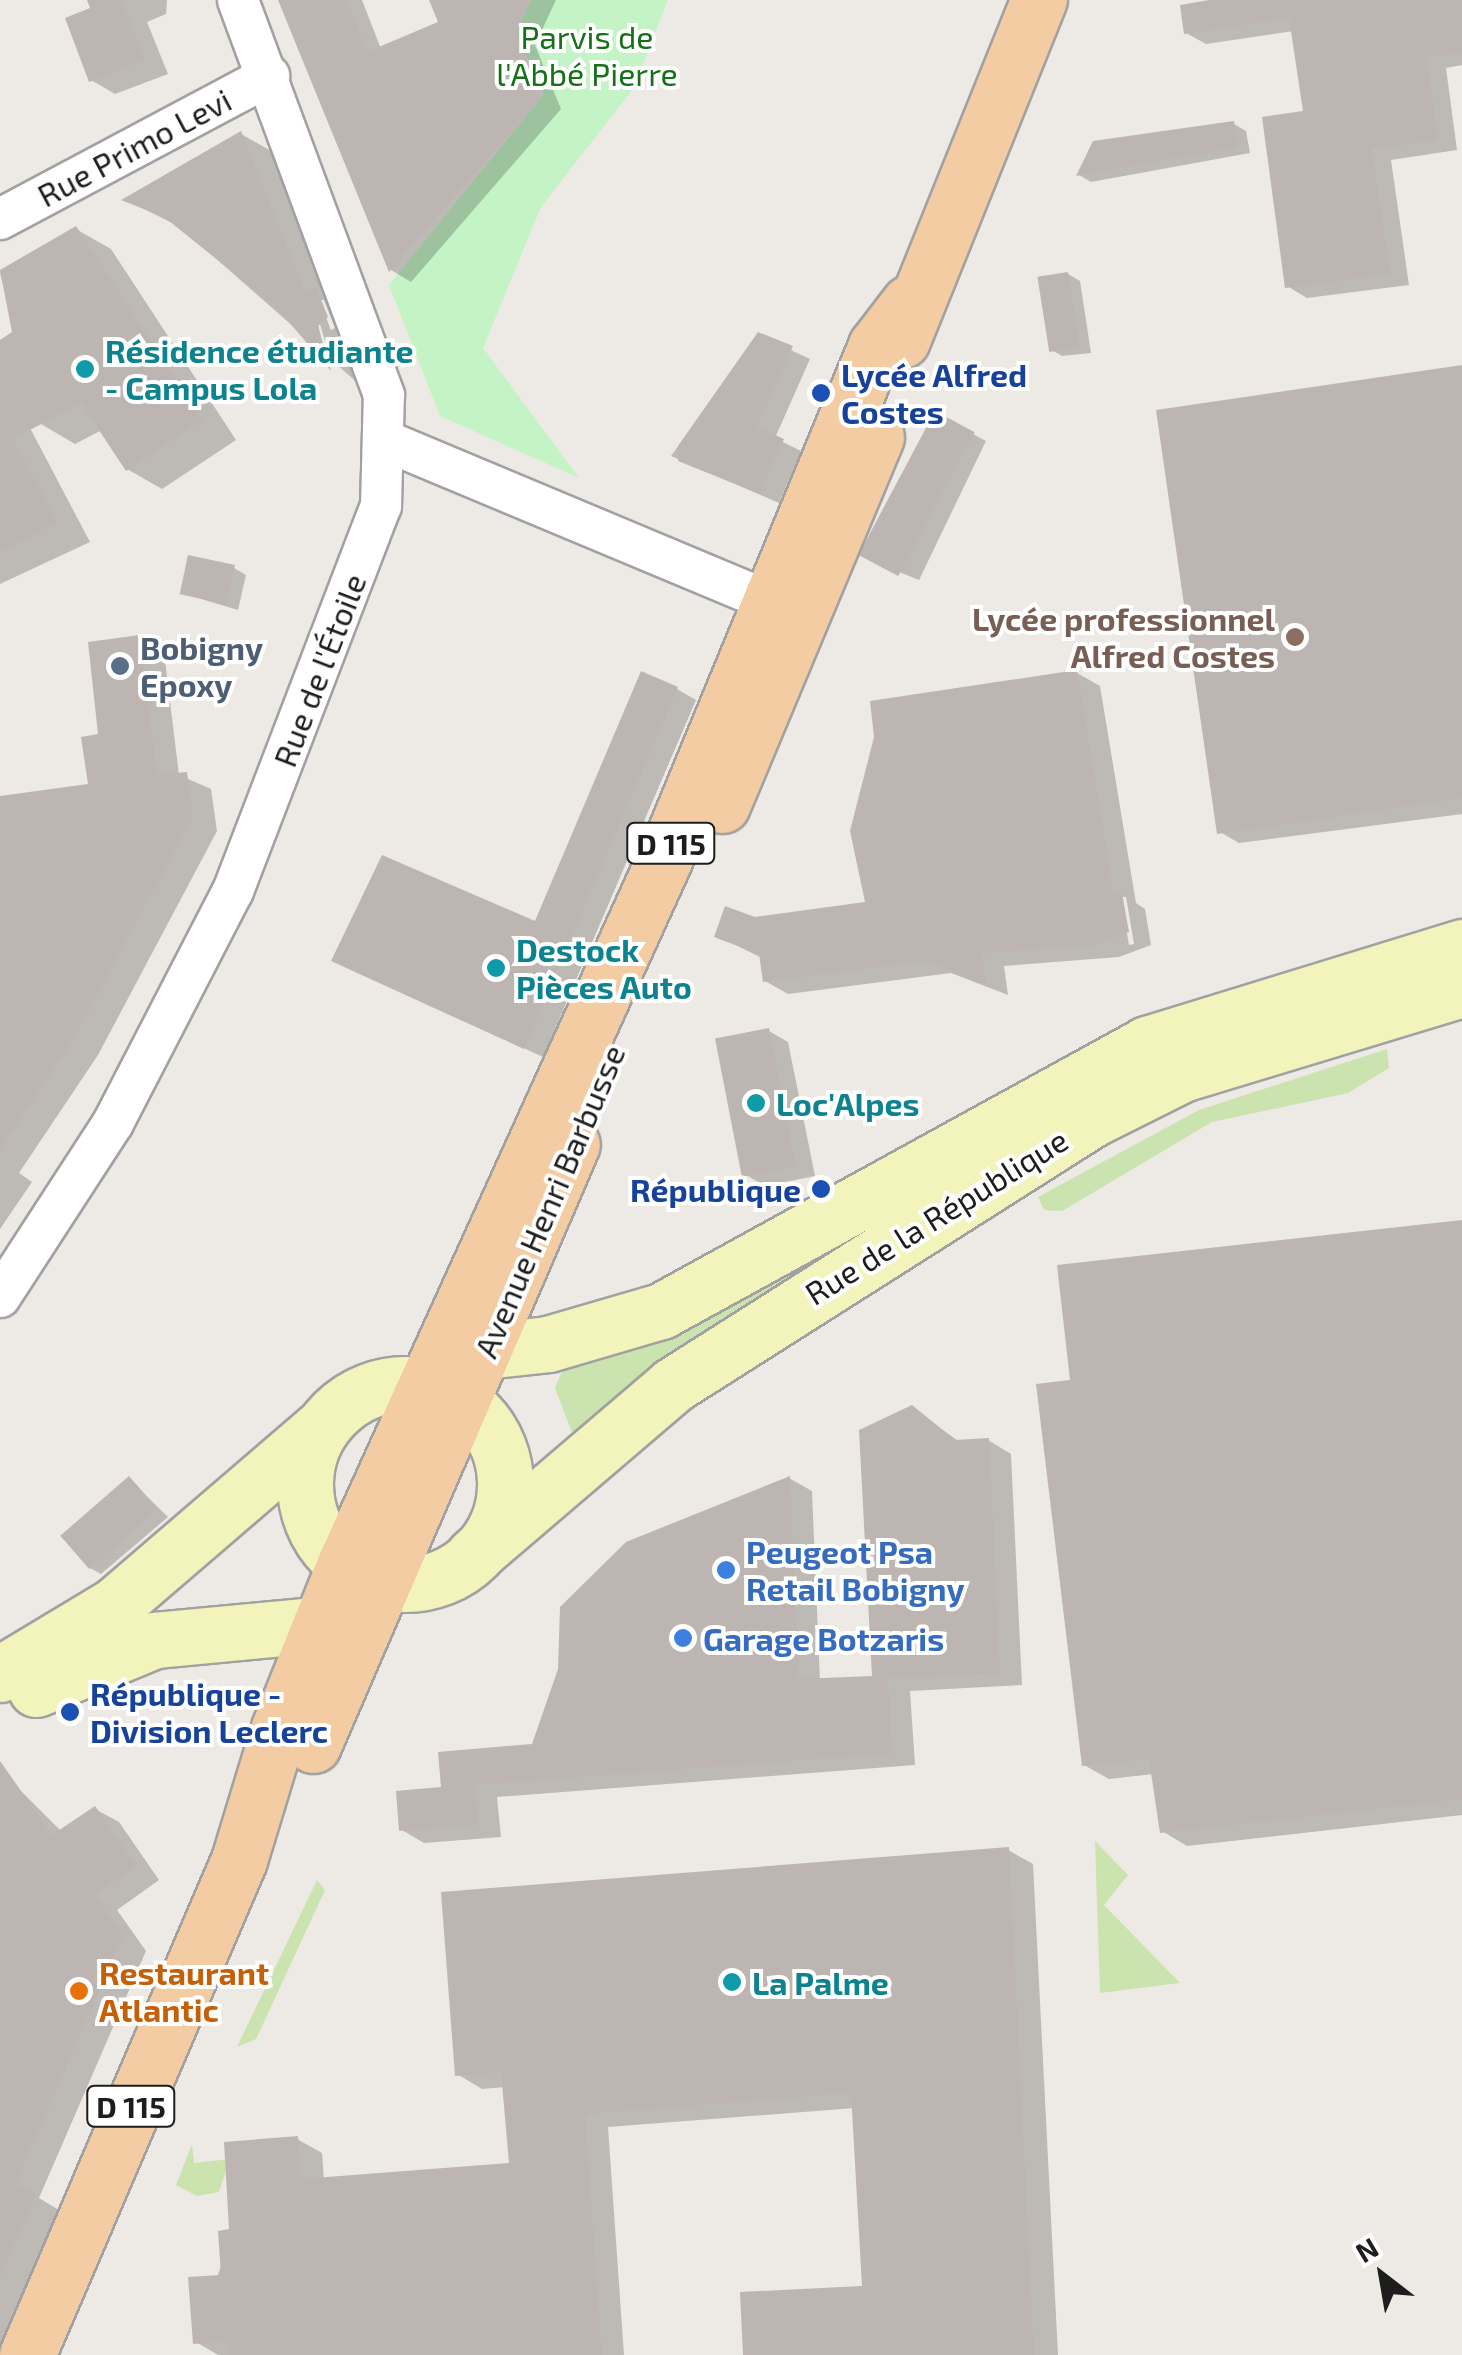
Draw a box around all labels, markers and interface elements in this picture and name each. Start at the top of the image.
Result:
park label: Parvis de l'Abbé Pierre [496,18,678,93]
street label: Rue Primo Levi [31,80,237,214]
place label: Résidence étudiante - Campus Lola [105,332,414,407]
place label: Lycée Alfred Costes [841,356,1028,431]
marker: Résidence étudiante - Campus Lola [74,358,96,380]
marker: Lycée Alfred Costes [810,382,832,404]
street label: Rue de l'Étoile [265,568,373,772]
place label: Lycée professionnel Alfred Costes [972,600,1275,675]
marker: Lycée professionnel Alfred Costes [1284,626,1306,648]
place label: Bobigny Epoxy [140,629,263,704]
marker: Bobigny Epoxy [109,655,131,677]
road number: D 115 [626,818,716,868]
place label: Destock Pièces Auto [516,931,693,1006]
marker: Destock Pièces Auto [485,957,507,979]
street label: Avenue Henri Barbusse [466,1039,632,1363]
place label: Loc'Alpes [776,1084,920,1122]
marker: Loc'Alpes [745,1092,767,1114]
street label: Rue de la République [798,1120,1074,1312]
place label: République [630,1170,801,1208]
marker: République [810,1178,832,1200]
place label: Peugeot Psa Retail Bobigny [746,1533,965,1608]
marker: Peugeot Psa Retail Bobigny [715,1559,737,1581]
place label: Garage Botzaris [703,1619,944,1657]
marker: Garage Botzaris [672,1627,694,1649]
place label: République - Division Leclerc [90,1675,328,1750]
marker: République - Division Leclerc [59,1701,81,1723]
place label: Restaurant Atlantic [99,1954,269,2029]
place label: La Palme [752,1963,889,2001]
marker: La Palme [721,1971,743,1993]
marker: Restaurant Atlantic [68,1980,90,2002]
road number: D 115 [86,2081,176,2131]
north arrow [1332,2225,1432,2325]
text: N [1349,2230,1384,2269]

